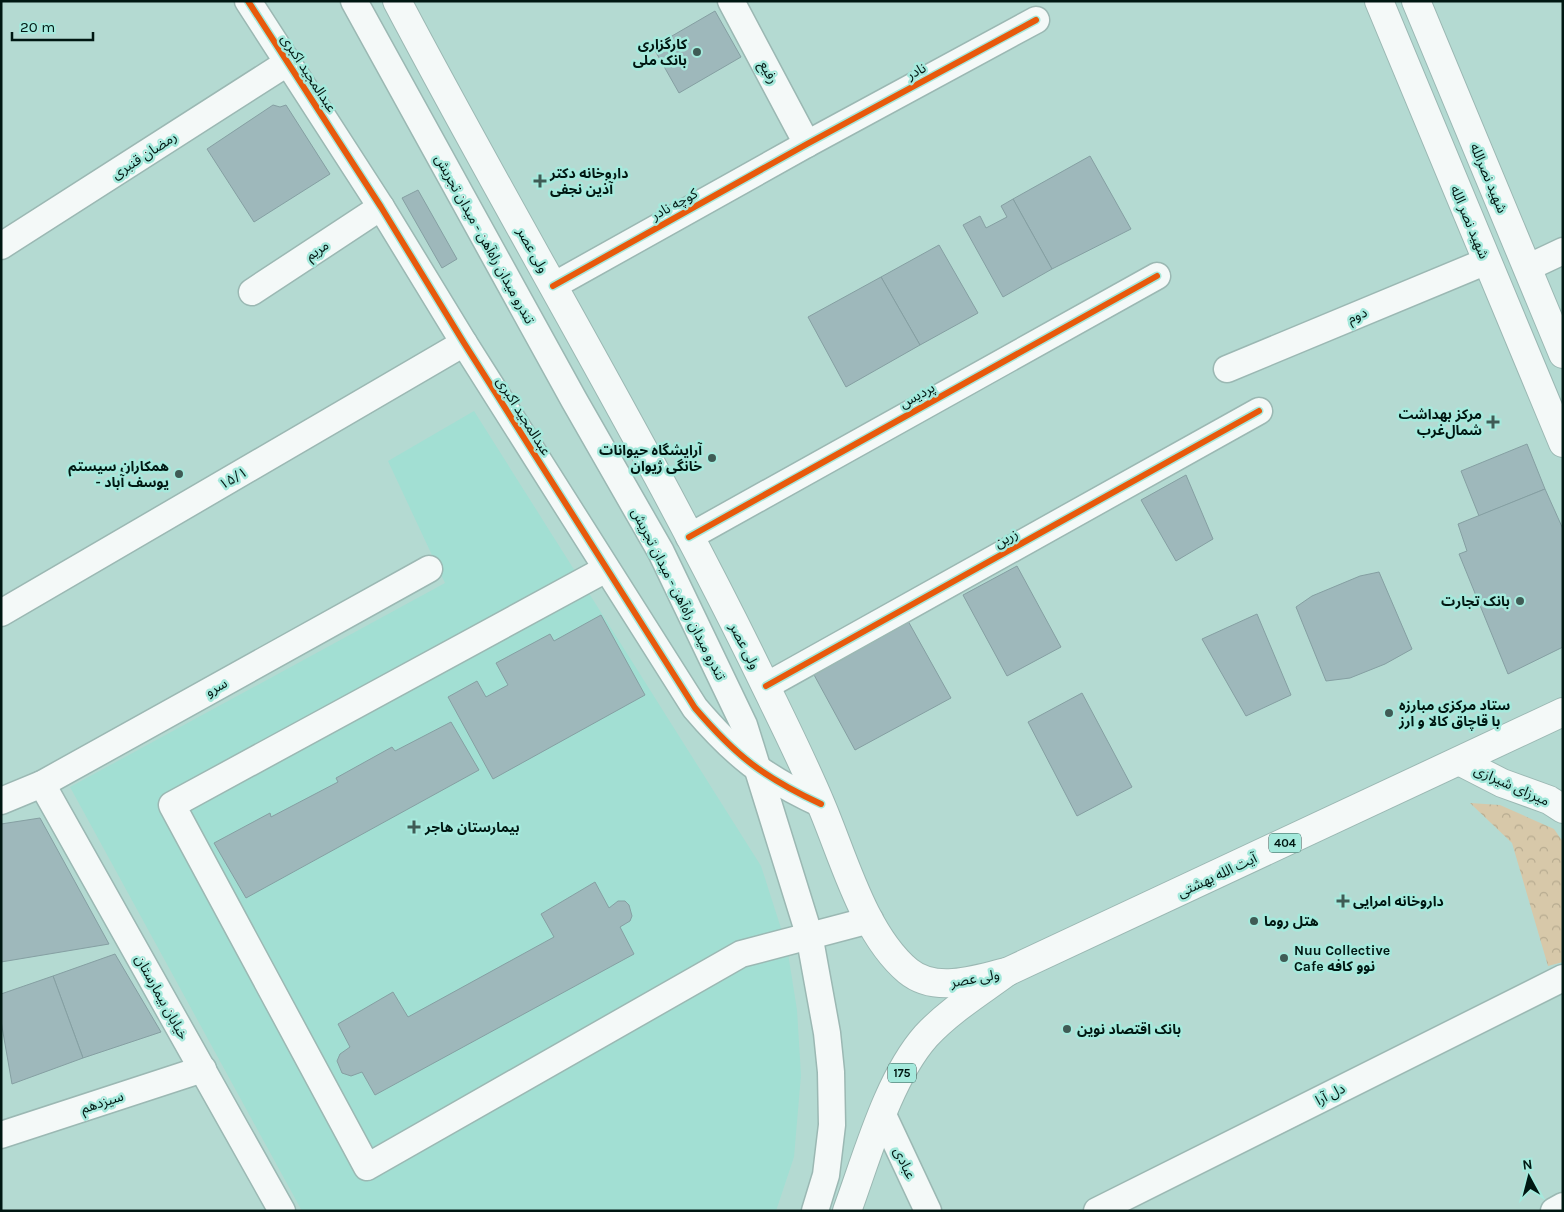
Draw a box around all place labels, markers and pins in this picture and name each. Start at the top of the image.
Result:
place label: کارگزاری بانک ملی [633,36,688,69]
marker: کارگزاری بانک ملی [691,46,703,58]
place label: داروخانه دکتر آذین نجفی [549,165,628,198]
marker: داروخانه دکتر آذین نجفی [534,175,546,187]
place label: مرکز بهداشت شمال‌غرب [1398,406,1482,439]
marker: مرکز بهداشت شمال‌غرب [1486,415,1500,429]
place label: آرایشگاه حیوانات خانگی ژیوان [599,442,702,475]
marker: آرایشگاه حیوانات خانگی ژیوان [706,452,718,464]
place label: همکاران سیستم - یوسف آباد [68,458,169,491]
marker: همکاران سیستم - یوسف آباد [173,468,185,480]
place label: بانک تجارت [1441,593,1510,610]
marker: بانک تجارت [1514,595,1526,607]
place label: ستاد مرکزی مبارزه با قاچاق کالا و ارز [1398,697,1510,731]
marker: ستاد مرکزی مبارزه با قاچاق کالا و ارز [1383,707,1395,719]
place label: بیمارستان هاجر [424,819,520,836]
marker: بیمارستان هاجر [407,820,421,834]
place label: داروخانه امرایی [1353,893,1444,910]
marker: داروخانه امرایی [1337,895,1349,907]
place label: هتل روما [1264,913,1319,930]
marker: هتل روما [1248,915,1260,927]
place label: Nuu Collective Cafe نوو کافه [1294,942,1390,975]
marker: Nuu Collective Cafe نوو کافه [1278,952,1290,964]
place label: بانک اقتصاد نوین [1077,1021,1181,1038]
marker: بانک اقتصاد نوین [1061,1023,1073,1035]

